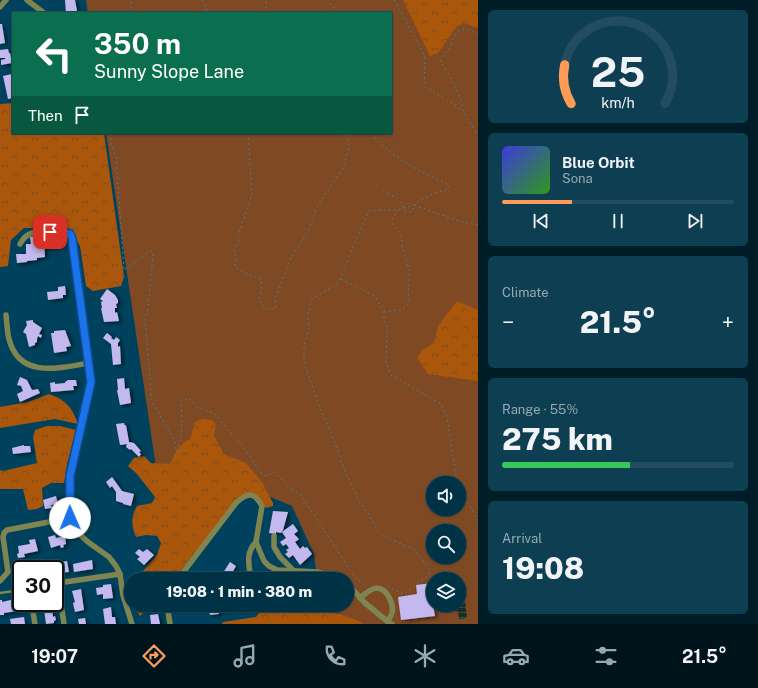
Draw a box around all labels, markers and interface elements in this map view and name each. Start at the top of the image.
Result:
text: 350 m [94,27,181,60]
icon: left [28,28,80,80]
text: 25 [591,47,645,96]
text: Sunny Slope Lane [94,61,244,82]
text: km/h [601,94,635,111]
icon: arrive [71,104,93,126]
text: Then [28,107,63,124]
text: Blue Orbit [562,154,635,171]
text: Sona [562,171,593,186]
icon: previous [530,210,552,232]
icon: pause [607,210,629,232]
icon: next [684,210,706,232]
pin [33,215,67,249]
icon: arrive [39,221,61,243]
text: Climate [502,285,549,300]
text: 21.5° [580,304,656,340]
text: − [502,309,514,335]
text: + [722,309,734,335]
text: Range · 55% [502,402,578,417]
text: 275 km [502,421,613,457]
map controls [426,476,466,612]
button: sound [426,476,466,516]
position arrow [49,497,91,539]
button: search [426,524,466,564]
text: Arrival [502,531,542,546]
text: 19:08 [502,550,584,586]
speed limit sign: 30 [12,560,64,612]
button: layers [426,572,466,612]
text: 19:08 · 1 min · 380 m [166,583,312,600]
icon: directions [140,642,168,670]
icon: music [231,642,259,670]
icon: phone [321,642,349,670]
icon: climate [411,642,439,670]
icon: car [502,642,530,670]
icon: filters [592,642,620,670]
text: 19:07 [31,646,78,667]
text: 21.5° [682,646,727,667]

